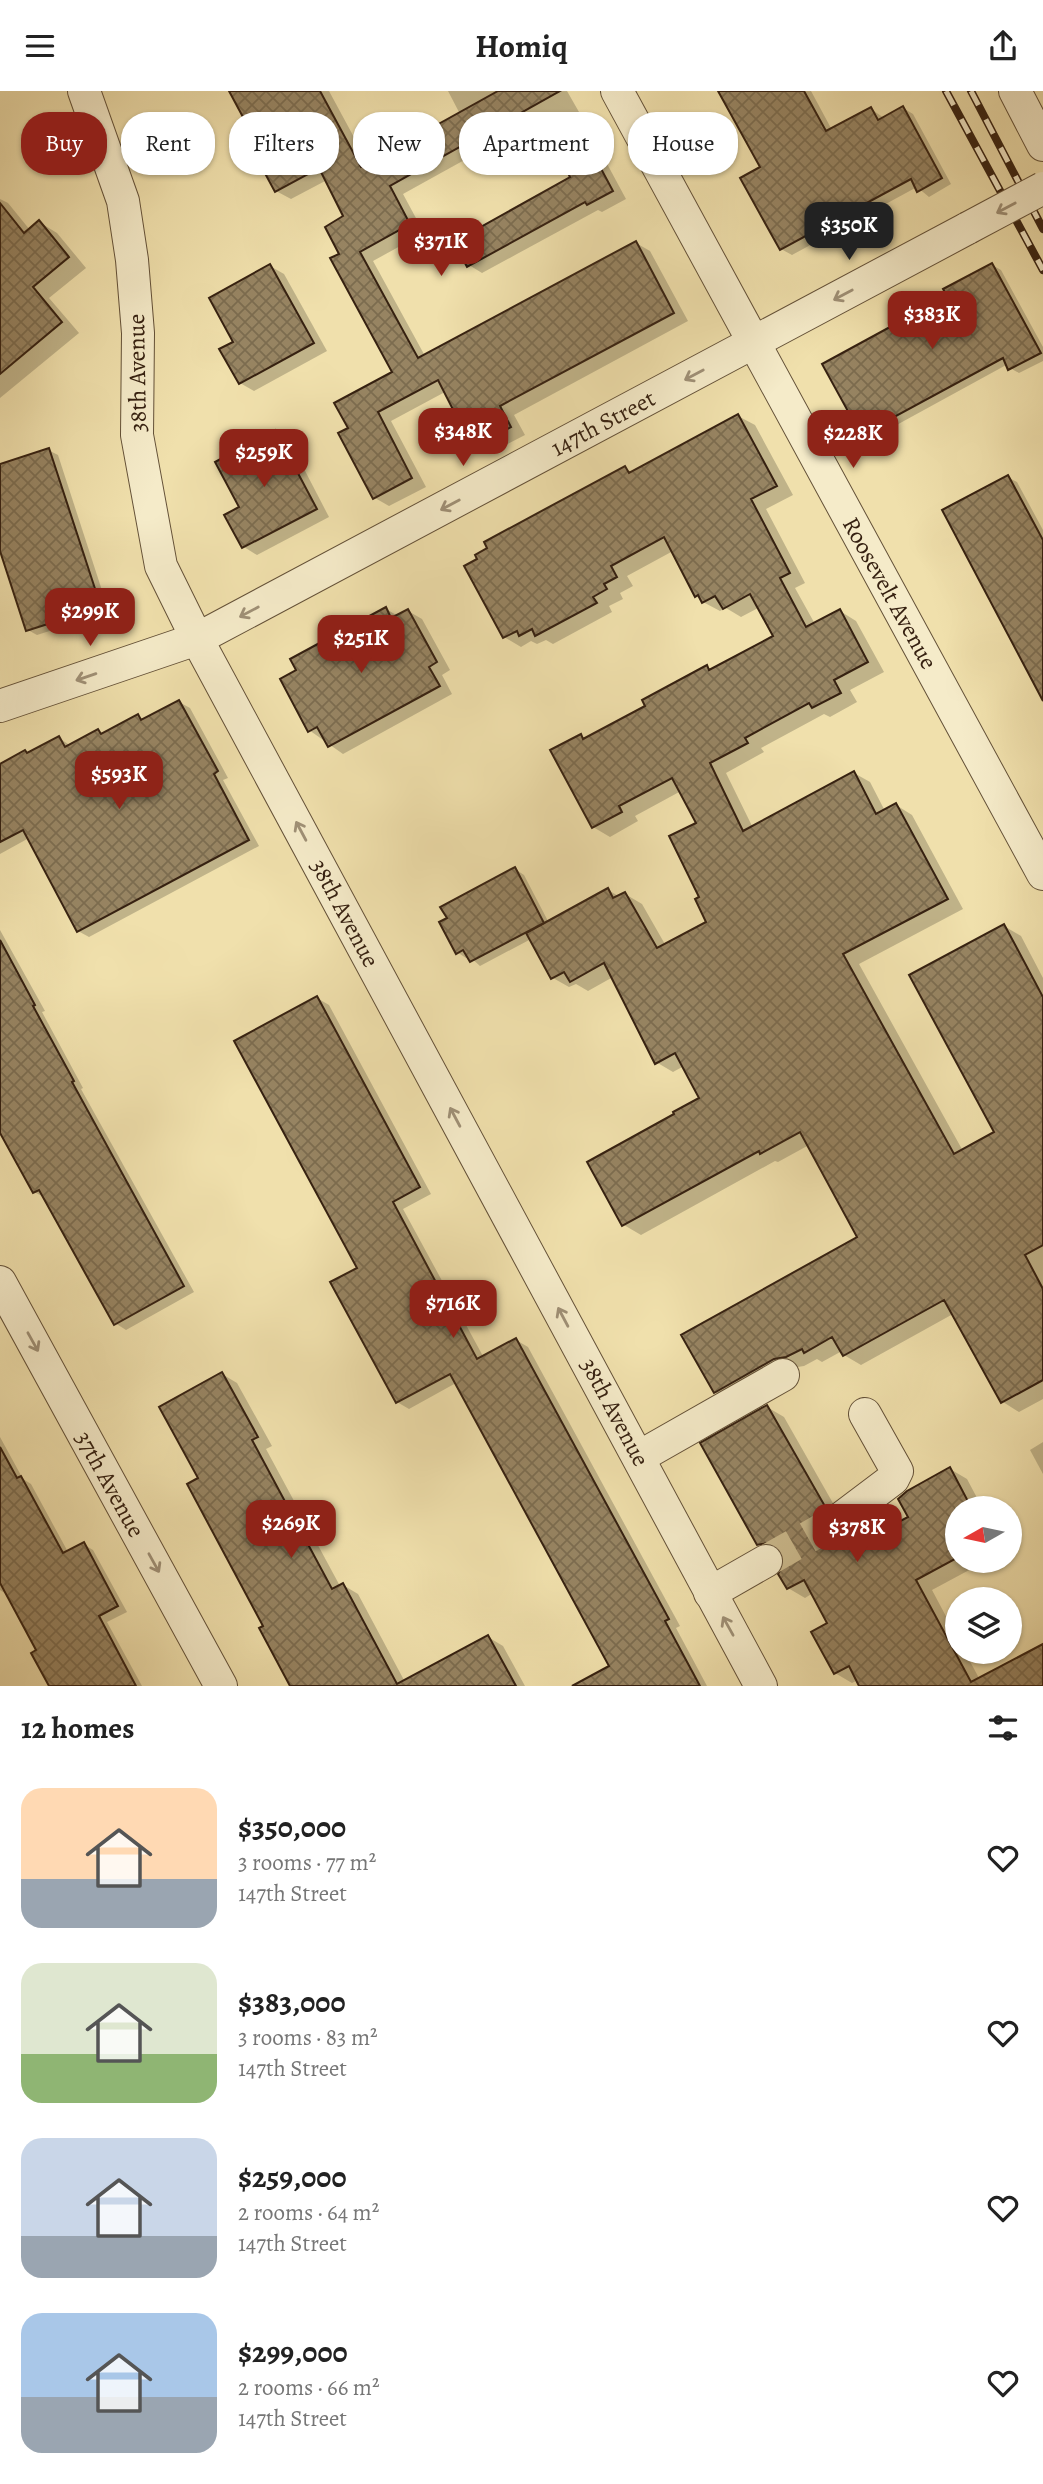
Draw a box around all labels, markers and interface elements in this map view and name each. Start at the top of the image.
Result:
text: Homiq [475,24,568,68]
icon: menu [21,27,59,65]
icon: share [984,27,1022,65]
chip: Buy [21,112,107,175]
chip: Rent [121,112,215,175]
chip: Filters [229,112,339,175]
chip: New [353,112,445,175]
chip: Apartment [459,112,614,175]
chip: House [628,112,738,175]
one-way arrow [996,201,1016,215]
pin: $350K [800,202,898,262]
text: $350K [820,209,878,240]
pin: $371K [392,219,490,278]
text: $371K [414,225,468,256]
one-way arrow [834,288,854,302]
pin: $383K [883,292,981,351]
text: $383K [904,298,960,329]
street label: 38th Avenue [120,313,154,433]
one-way arrow [684,368,704,382]
street label: 147th Street [545,382,661,464]
pin: $348K [414,409,512,468]
pin: $228K [804,411,902,470]
text: $348K [434,415,492,446]
text: $228K [823,417,883,448]
pin: $259K [215,429,313,489]
text: $259K [235,436,293,467]
one-way arrow [440,498,460,512]
street label: Roosevelt Avenue [835,511,945,675]
pin: $299K [41,589,139,648]
text: $299K [61,595,119,626]
one-way arrow [239,606,260,619]
pin: $251K [312,615,410,675]
text: $251K [334,622,389,653]
one-way arrow [76,672,98,684]
pin: $593K [70,751,168,811]
text: $593K [91,758,147,789]
one-way arrow [294,821,308,841]
street label: 38th Avenue [303,853,387,973]
one-way arrow [448,1107,461,1128]
pin: $716K [404,1281,502,1340]
text: $716K [426,1287,480,1318]
one-way arrow [556,1307,570,1328]
one-way arrow [27,1331,40,1352]
street label: 38th Avenue [573,1352,657,1472]
street label: 37th Avenue [68,1425,152,1543]
north arrow [945,1496,1022,1573]
map controls [945,1496,1022,1664]
pin: $269K [242,1501,340,1560]
pin: $378K [808,1505,906,1564]
text: $269K [262,1507,320,1538]
text: $378K [829,1511,885,1542]
one-way arrow [148,1552,161,1573]
button: layers [945,1587,1022,1664]
one-way arrow [721,1616,734,1637]
text: 12 homes [21,1708,134,1748]
icon: filters [984,1709,1022,1747]
text: $350,000 [238,1807,346,1847]
icon: home [77,1816,161,1900]
icon: heart [984,1839,1022,1877]
text: 3 rooms · 77 m² [238,1847,376,1878]
text: 147th Street [238,1878,347,1909]
text: $383,000 [238,1982,346,2022]
icon: home [77,1991,161,2075]
icon: heart [984,2014,1022,2052]
text: 3 rooms · 83 m² [238,2022,378,2053]
text: 147th Street [238,2053,347,2084]
text: $259,000 [238,2157,347,2197]
icon: home [77,2166,161,2250]
icon: heart [984,2189,1022,2227]
text: 2 rooms · 64 m² [238,2197,379,2228]
text: 147th Street [238,2228,347,2259]
text: $299,000 [238,2332,348,2372]
icon: home [77,2341,161,2425]
icon: heart [984,2364,1022,2402]
text: 2 rooms · 66 m² [238,2372,380,2403]
text: 147th Street [238,2403,347,2434]

